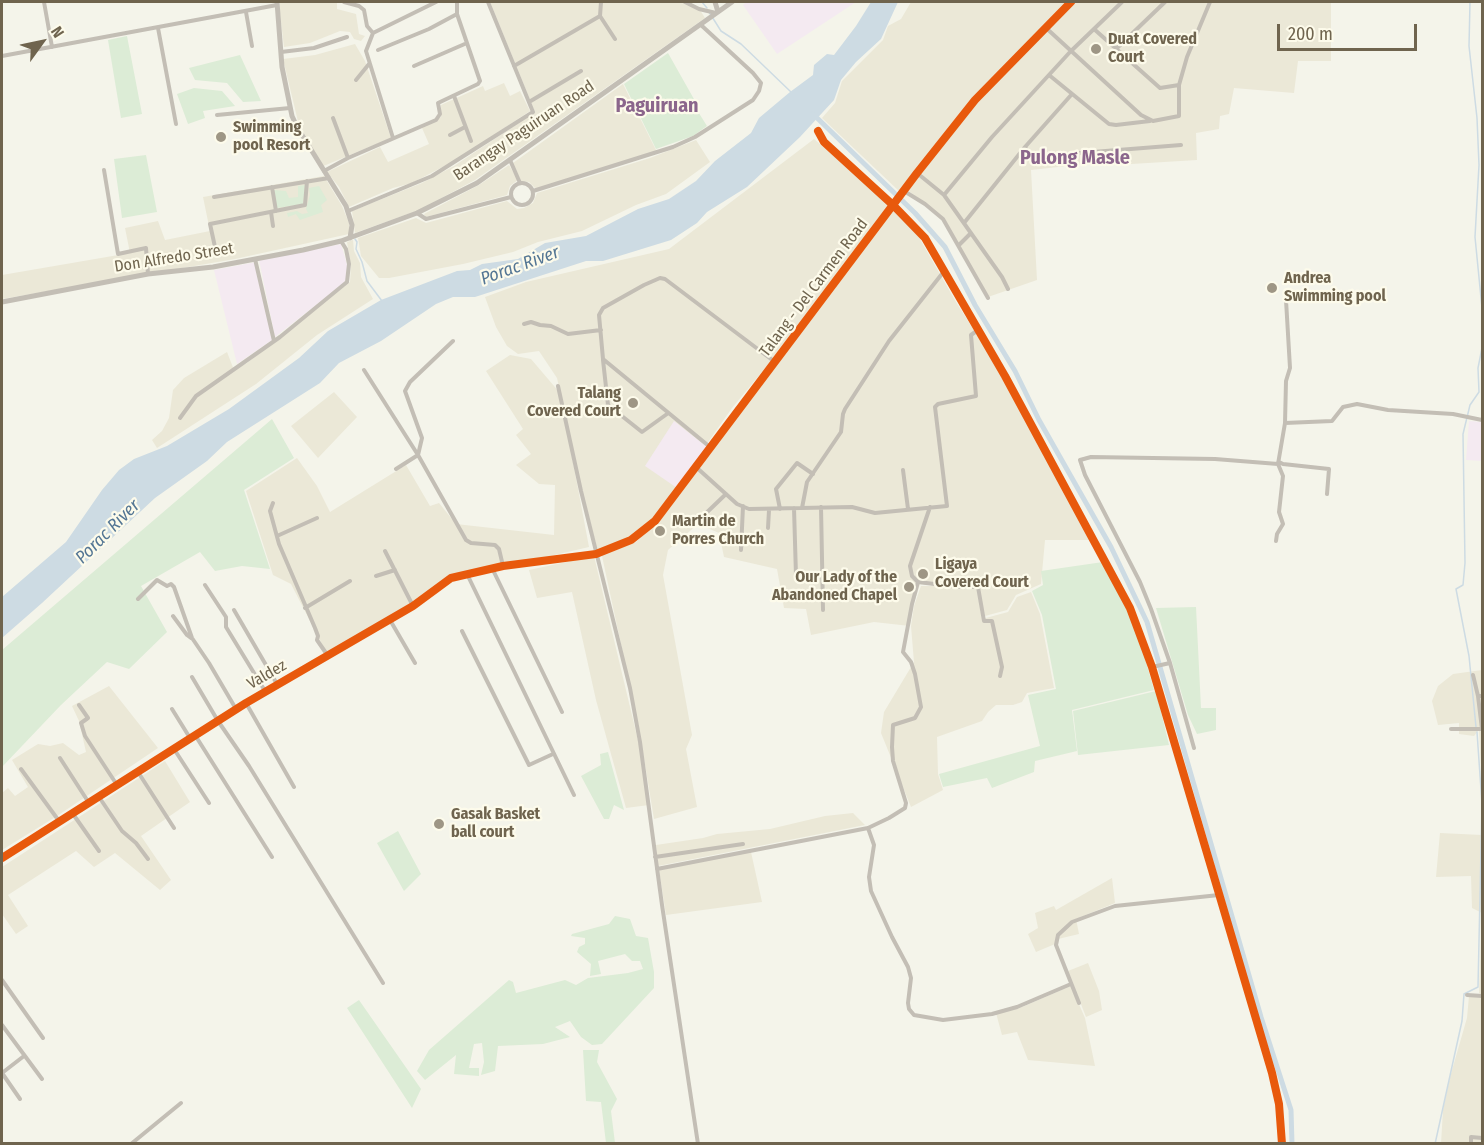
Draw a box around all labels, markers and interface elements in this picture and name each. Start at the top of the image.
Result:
north arrow [12,12,72,72]
scale bar [1280,12,1420,50]
text: N [47,23,68,41]
text: 200 m [1288,23,1333,45]
place label: Duat Covered Court [1108,30,1197,68]
marker: Duat Covered Court [1089,42,1103,56]
street label: Barangay Paguiruan Road [450,77,598,185]
district label: Paguiruan [615,94,699,118]
place label: Swimming pool Resort [233,118,310,156]
marker: Swimming pool Resort [214,130,228,144]
district label: Pulong Masle [1020,146,1130,170]
street label: Talang - Del Carmen Road [756,215,872,361]
street label: Don Alfredo Street [113,239,235,277]
water label: Porac River [478,242,562,290]
place label: Andrea Swimming pool [1284,269,1386,307]
marker: Andrea Swimming pool [1265,281,1279,295]
place label: Talang Covered Court [527,384,621,422]
marker: Talang Covered Court [626,396,640,410]
water label: Porac River [71,495,145,569]
place label: Martin de Porres Church [672,512,764,550]
marker: Martin de Porres Church [653,524,667,538]
place label: Ligaya Covered Court [935,555,1029,593]
marker: Ligaya Covered Court [916,567,930,581]
place label: Our Lady of the Abandoned Chapel [772,568,897,606]
marker: Our Lady of the Abandoned Chapel [902,580,916,594]
street label: Valdez [244,656,290,694]
place label: Gasak Basket ball court [451,805,540,843]
marker: Gasak Basket ball court [432,817,446,831]

